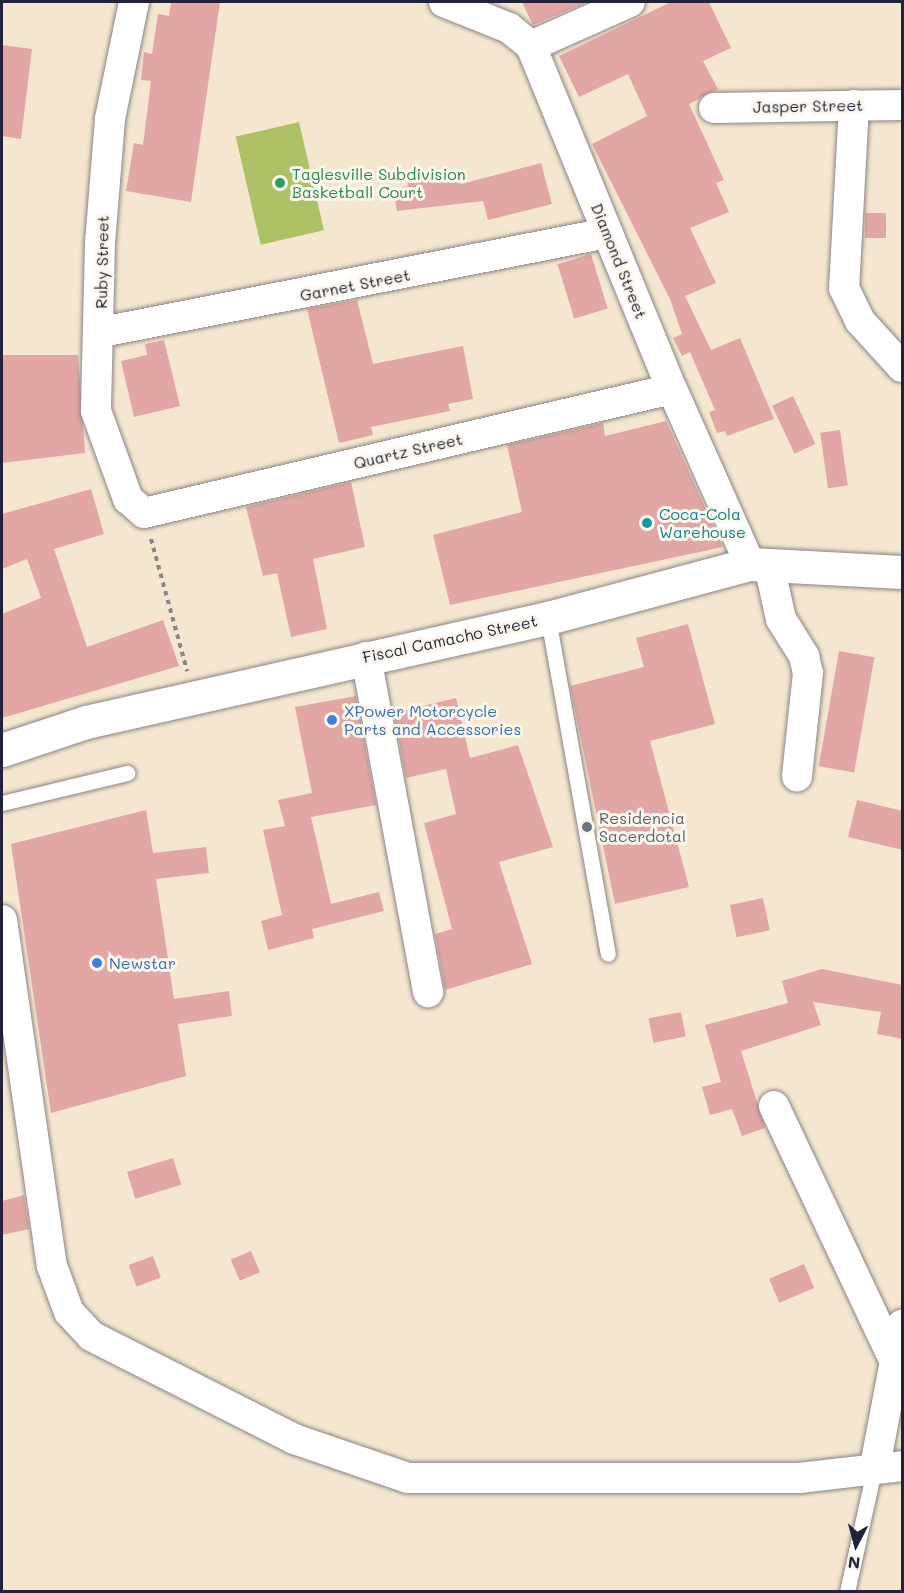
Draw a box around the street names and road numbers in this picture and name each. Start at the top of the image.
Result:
street label: Jasper Street [753,95,863,117]
street label: Diamond Street [587,200,651,322]
street label: Ruby Street [92,215,112,309]
street label: Garnet Street [298,265,412,305]
street label: Quartz Street [352,429,464,473]
street label: Fiscal Camacho Street [361,611,539,667]

